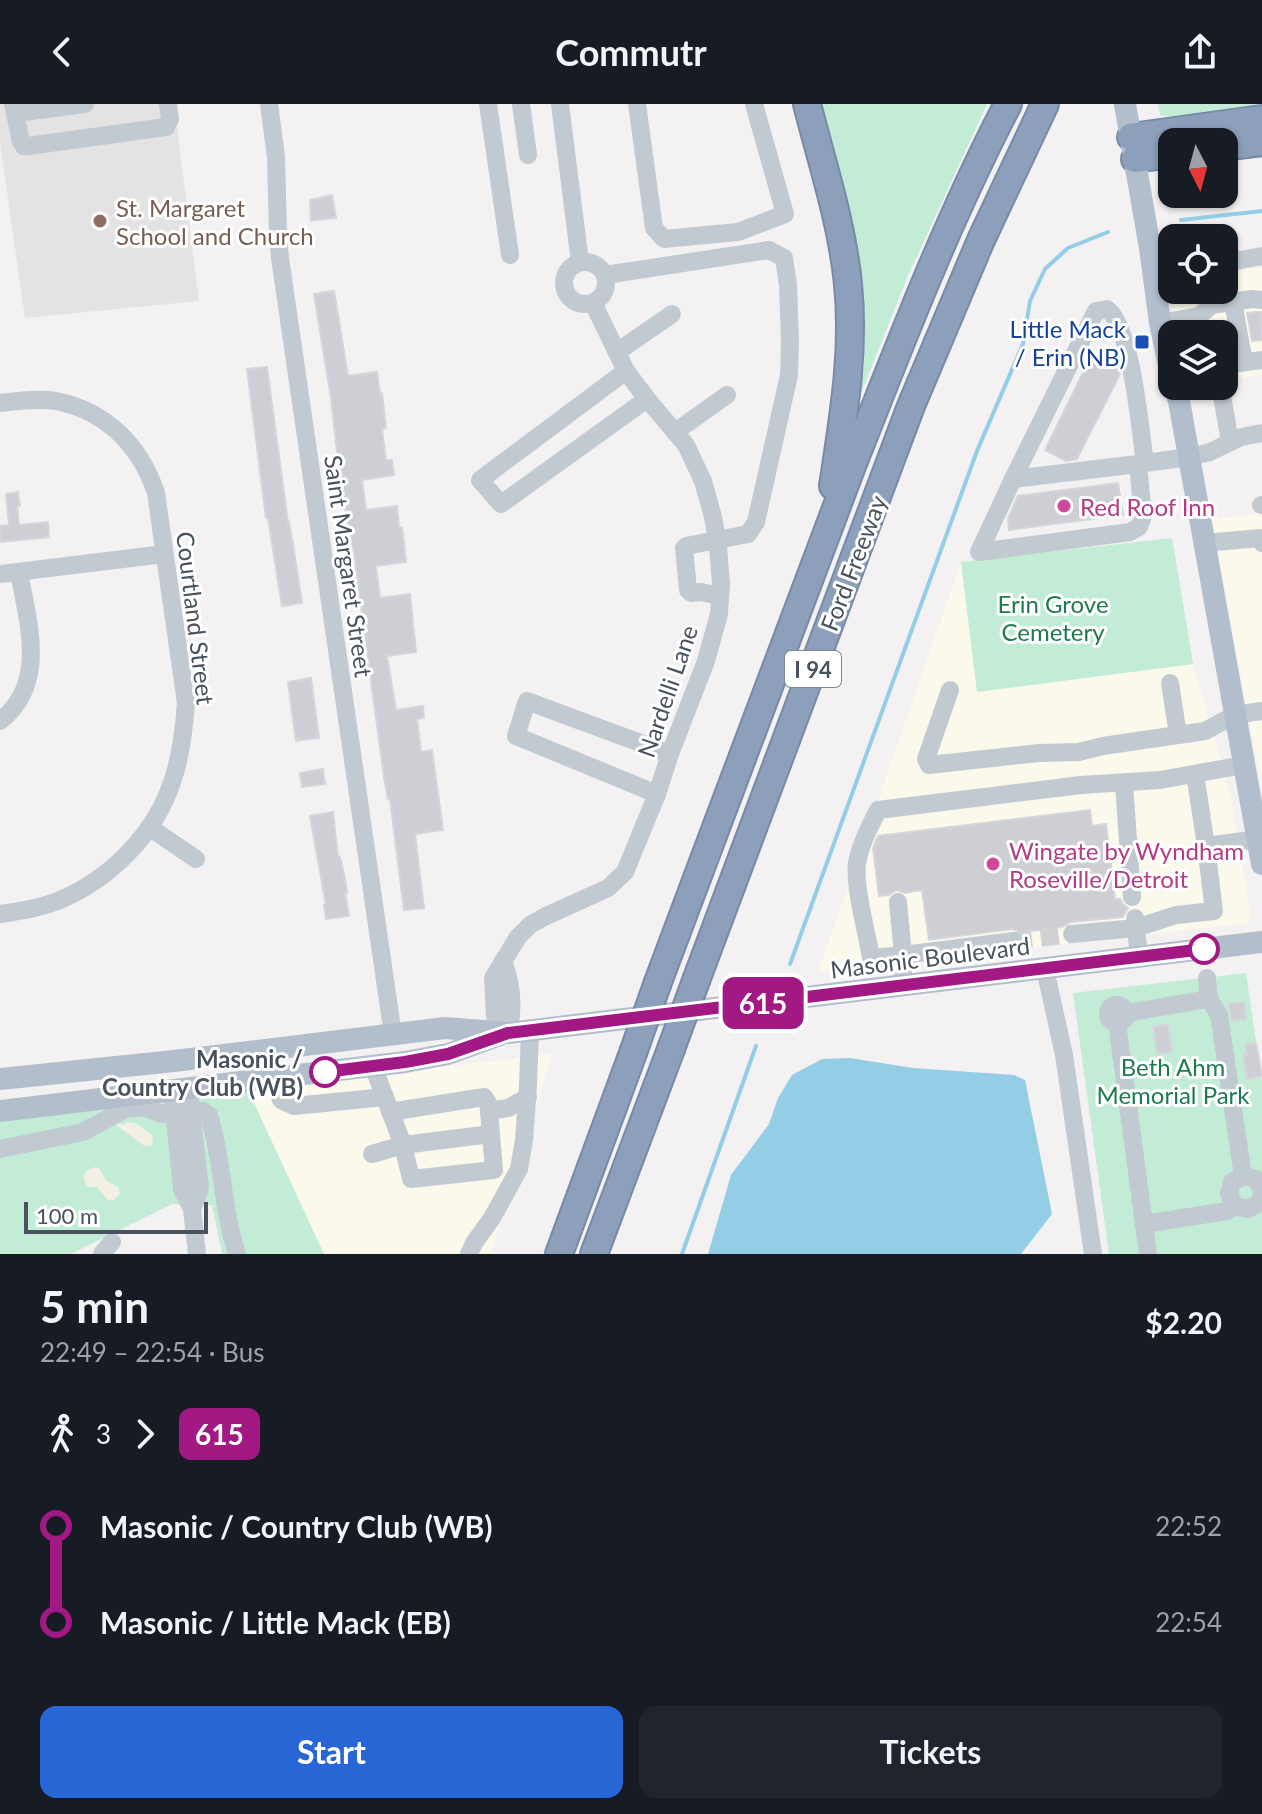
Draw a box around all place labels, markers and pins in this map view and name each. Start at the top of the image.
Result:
place label: St. Margaret School and Church [116,193,314,250]
marker: St. Margaret School and Church [91,212,109,230]
place label: Little Mack / Erin (NB) [1010,314,1127,371]
marker: Little Mack / Erin (NB) [1133,333,1151,351]
place label: Red Roof Inn [1080,492,1215,521]
marker: Red Roof Inn [1055,497,1073,515]
place label: Wingate by Wyndham Roseville/Detroit [1009,836,1244,893]
marker: Wingate by Wyndham Roseville/Detroit [984,855,1002,873]
unlabelled marker [1189,934,1219,964]
place label: Masonic / Country Club (WB) [102,1044,303,1101]
marker: Masonic / Country Club (WB) [310,1057,340,1087]

